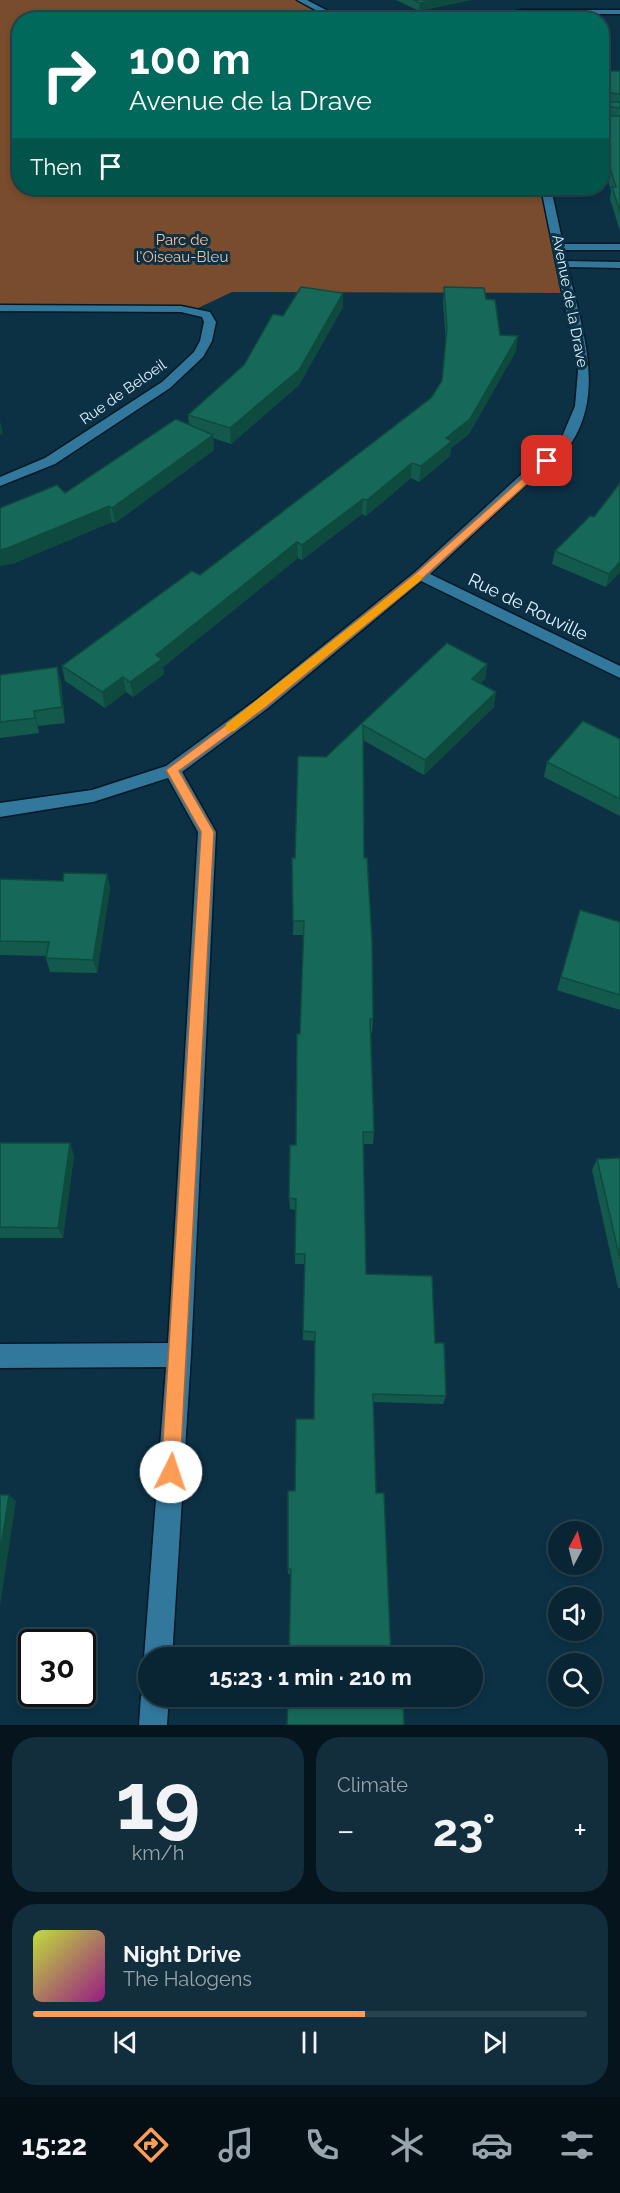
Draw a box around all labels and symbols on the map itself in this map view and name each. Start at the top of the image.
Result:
park label: Parc de l'Oiseau-Bleu [136,231,228,266]
street label: Avenue de la Drave [548,233,592,369]
street label: Rue de Beloeil [76,355,170,428]
pin [521,435,572,486]
street label: Rue de Rouville [465,568,592,645]
position arrow [139,1440,203,1504]
north arrow [548,1521,602,1575]
speed limit sign: 30 [18,1629,96,1707]

